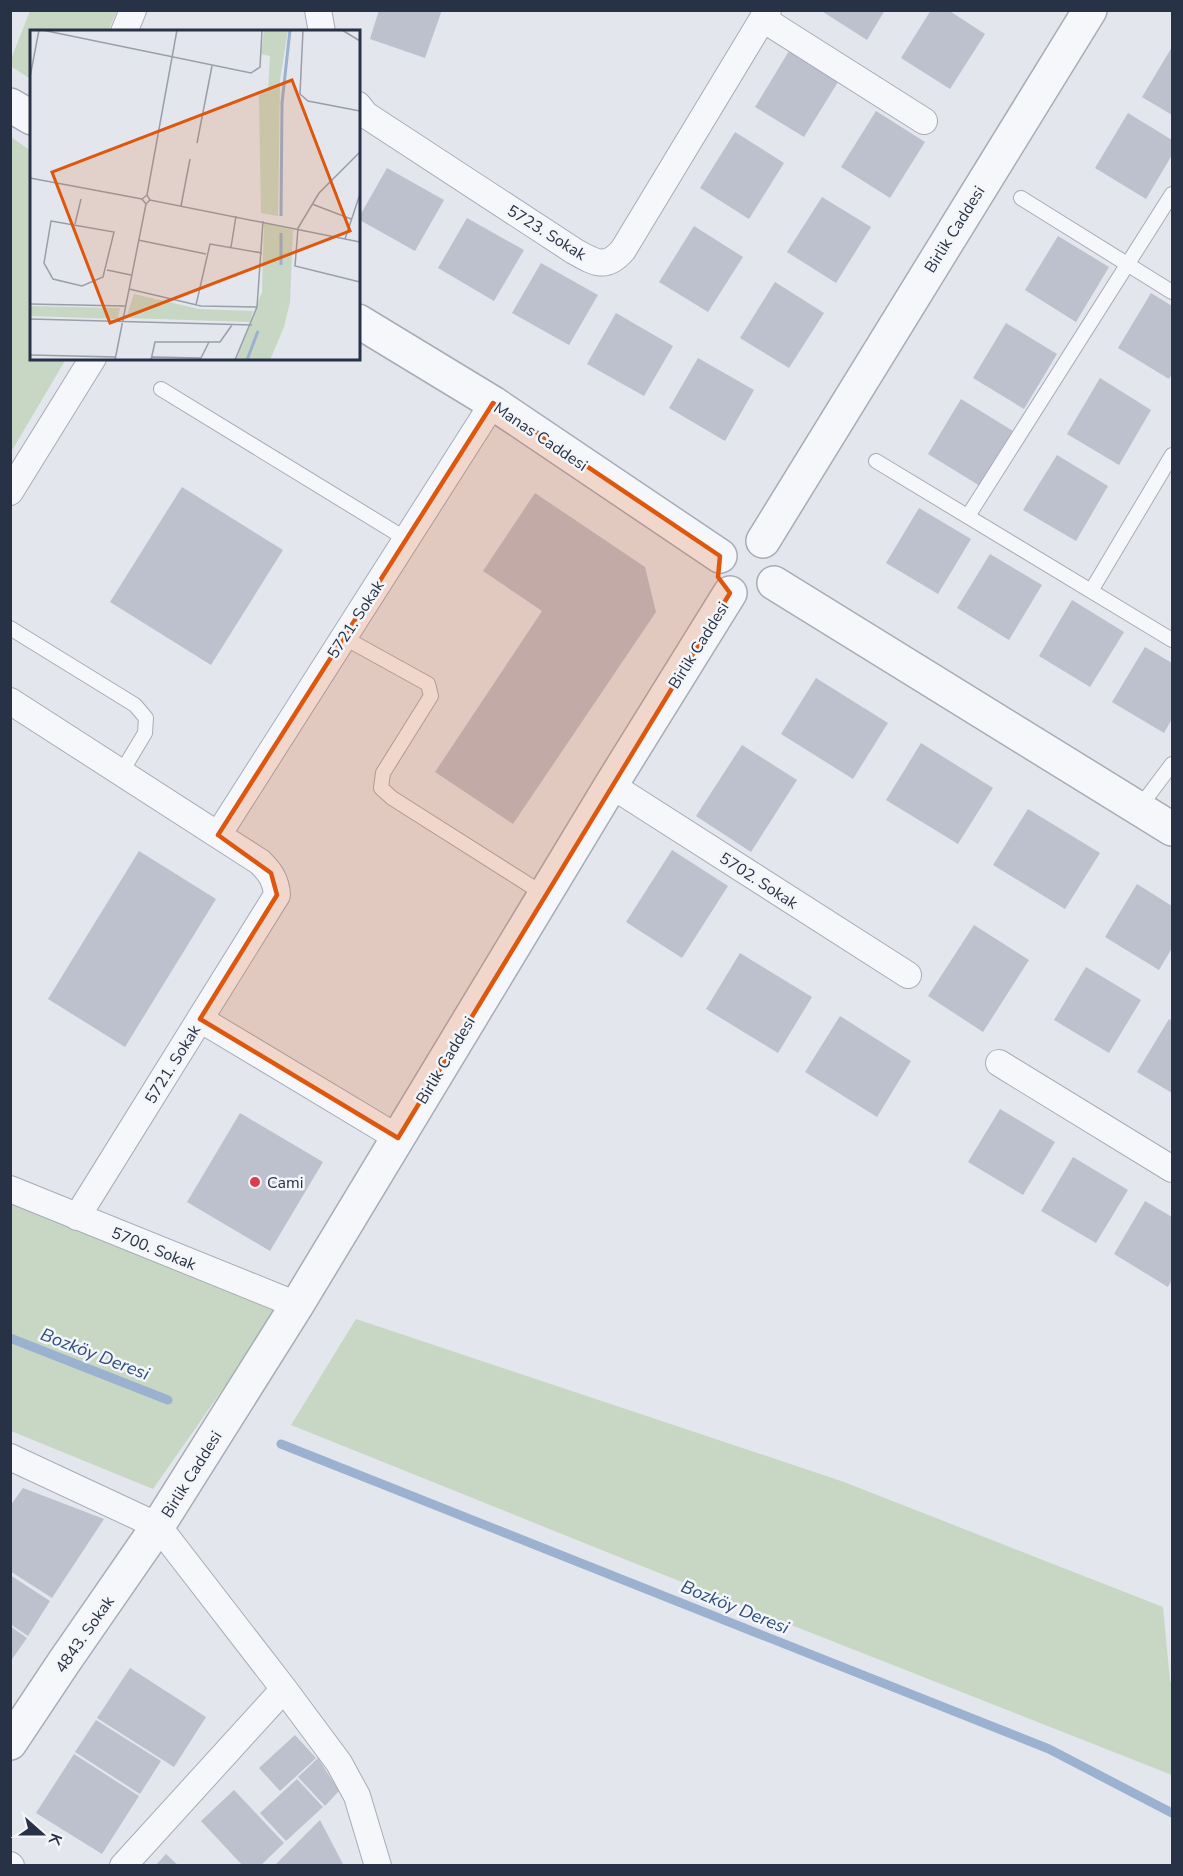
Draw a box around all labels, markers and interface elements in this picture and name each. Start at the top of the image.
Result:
inset map [30,30,360,360]
street label: Birlik Caddesi [919,182,990,277]
street label: 5723. Sokak [503,200,591,266]
street label: Manas Caddesi [489,397,592,476]
street label: 5721. Sokak [322,575,390,663]
street label: Birlik Caddesi [663,598,734,693]
street label: 5702. Sokak [715,847,803,915]
street label: Birlik Caddesi [411,1013,481,1108]
street label: 5721. Sokak [140,1020,206,1108]
place label: Cami [267,1172,303,1194]
marker: Cami [248,1175,262,1189]
street label: 5700. Sokak [108,1222,200,1276]
water label: Bozköy Deresi [37,1322,154,1386]
street label: Birlik Caddesi [156,1427,227,1522]
water label: Bozköy Deresi [677,1574,793,1640]
street label: 4843. Sokak [50,1591,120,1677]
north arrow [12,1804,72,1864]
text: K [42,1830,67,1849]

